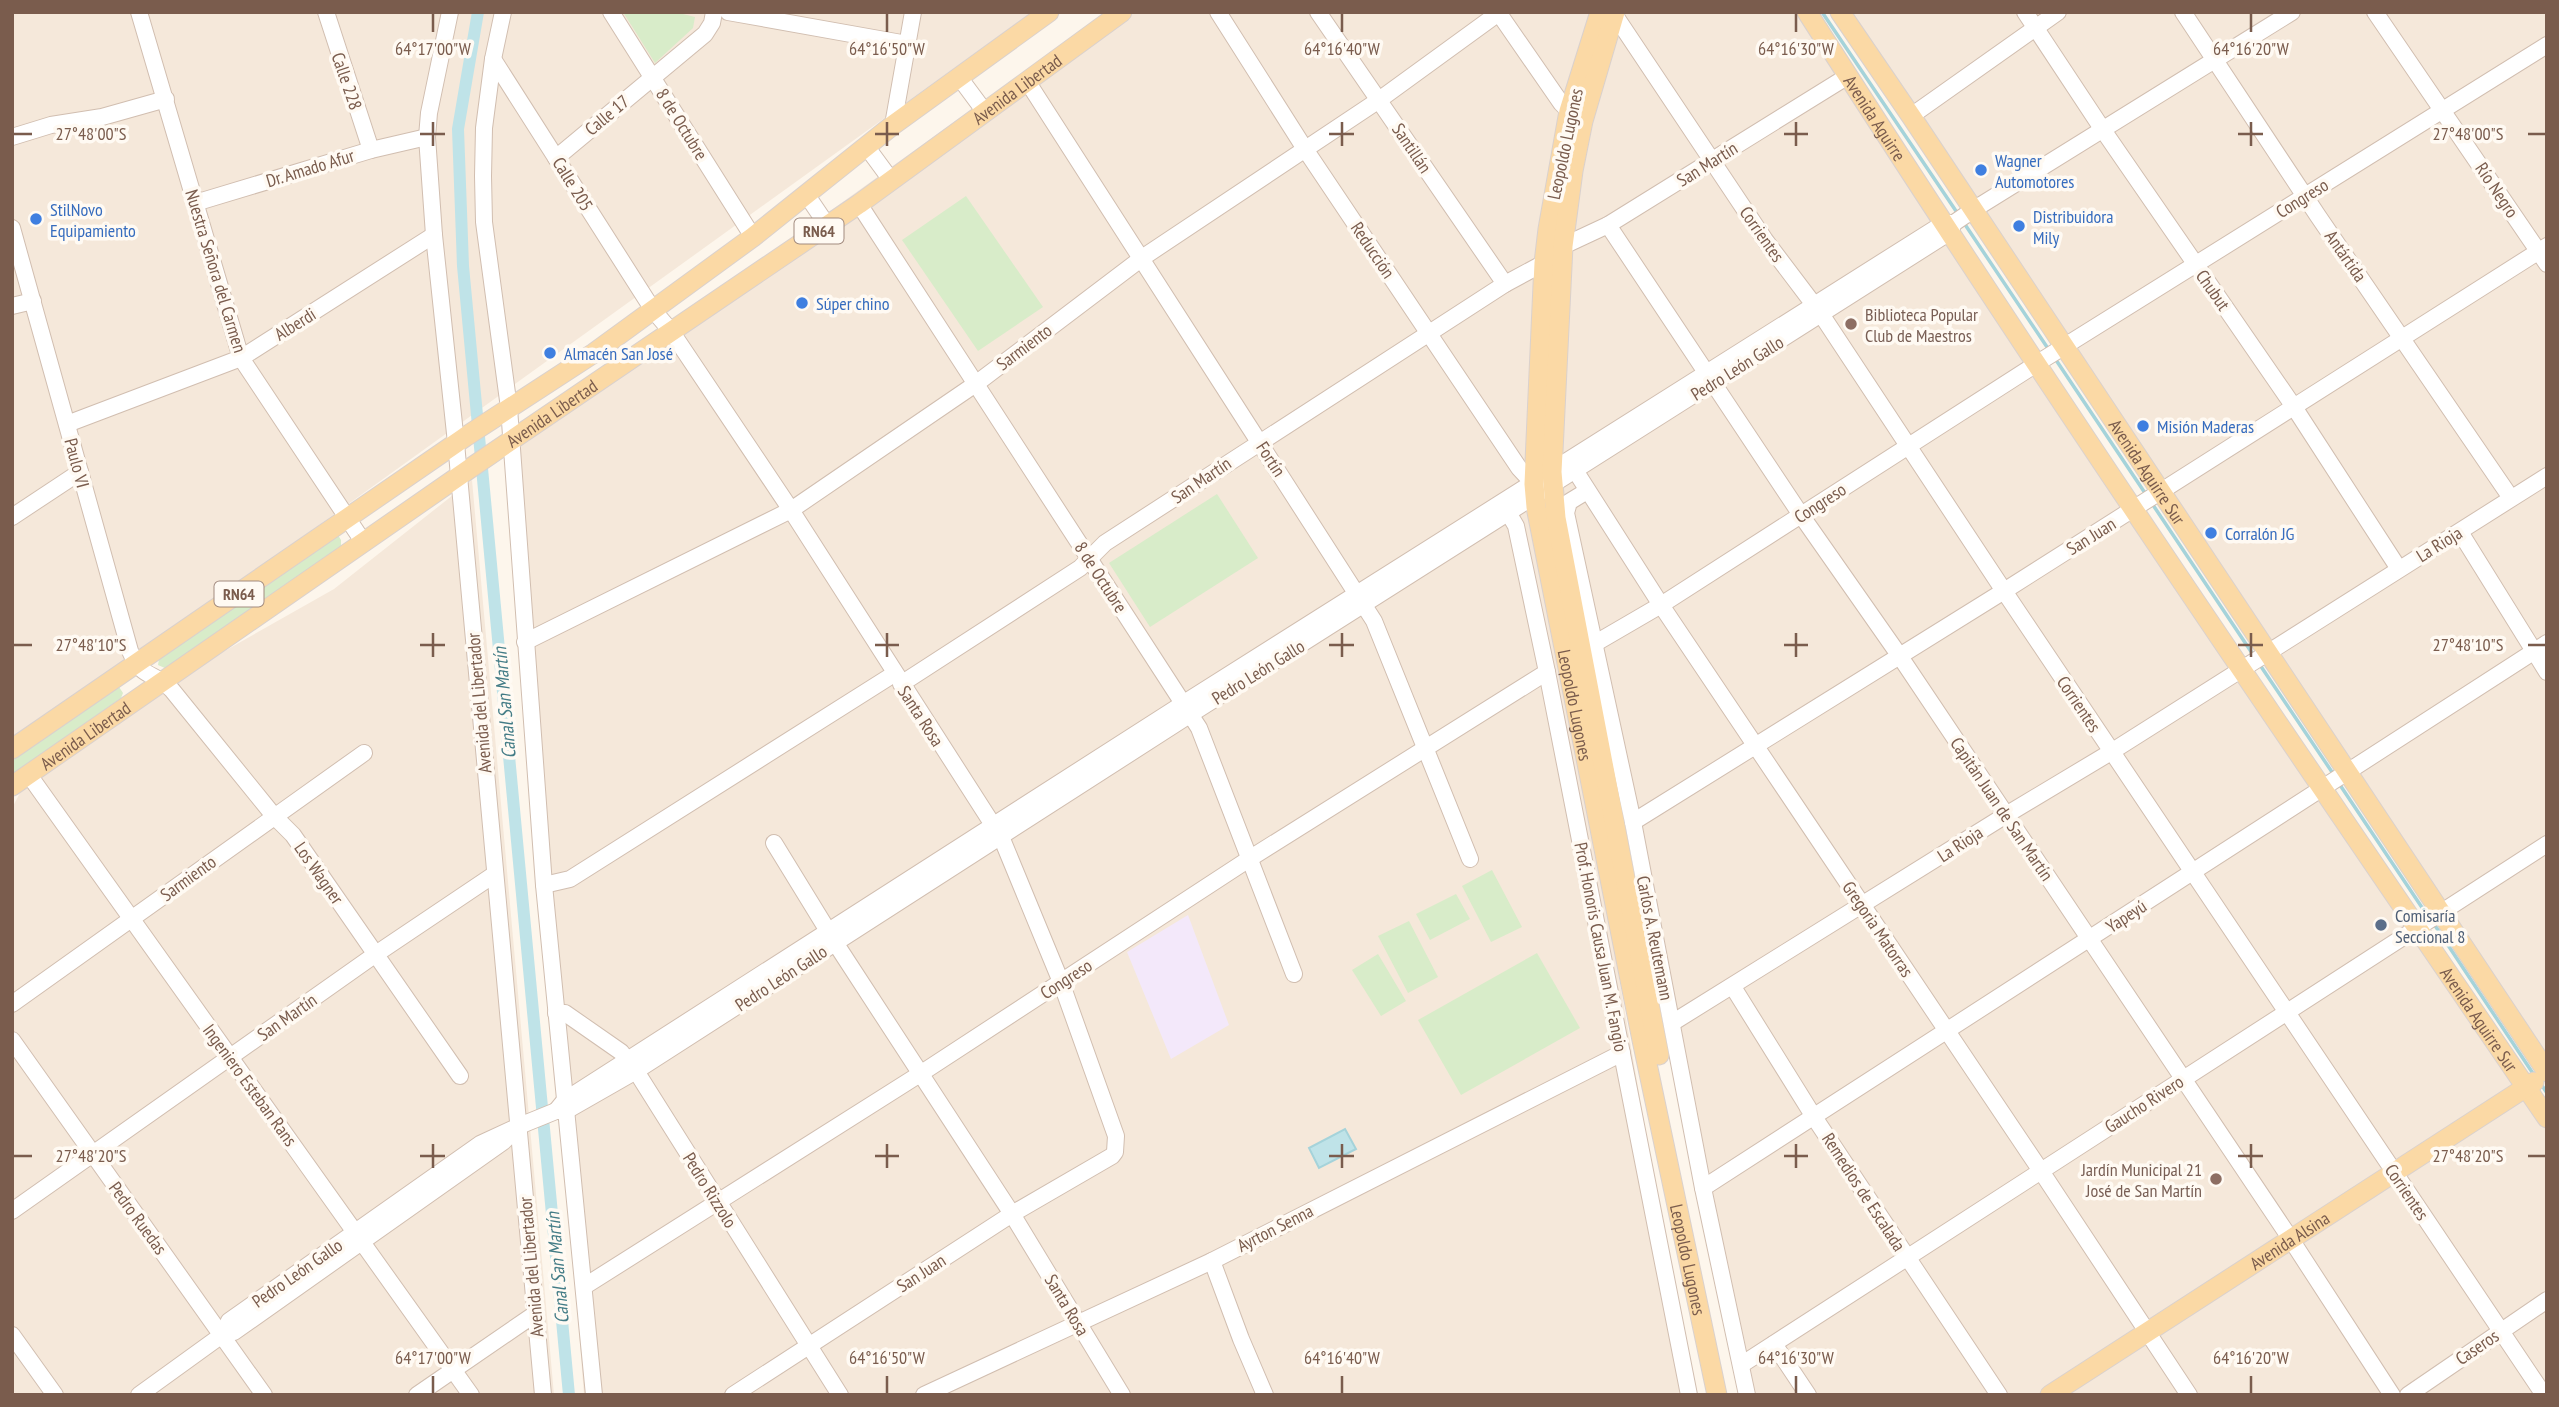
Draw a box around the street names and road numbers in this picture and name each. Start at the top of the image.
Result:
street label: Calle 228 [326,49,368,113]
street label: Avenida Libertad [968,49,1066,129]
street label: Avenida Aguirre [1839,71,1911,165]
street label: 8 de Octubre [651,84,713,164]
street label: Leopoldo Lugones [1542,86,1588,202]
street label: Calle 17 [580,90,634,140]
street label: Santillán [1387,119,1437,177]
street label: San Martín [1672,136,1742,192]
street label: Dr. Amado Afur [263,144,357,192]
street label: Calle 205 [548,153,598,215]
street label: Río Negro [2470,158,2524,222]
street label: Congreso [2272,173,2333,223]
street label: Nuestra Señora del Carmen [180,187,252,355]
street label: Corrientes [1735,202,1789,266]
street label: Reducción [1346,217,1400,283]
road number: RN64 [794,218,844,244]
street label: Antártida [2320,226,2372,286]
street label: Chubut [2191,265,2235,315]
street label: Alberdi [270,302,320,346]
street label: Sarmiento [992,319,1056,375]
street label: Pedro León Gallo [1686,330,1788,406]
street label: Avenida Libertad [502,374,601,452]
street label: Avenida Aguirre Sur [2104,414,2191,529]
street label: Paulo VI [59,436,95,490]
street label: Fortín [1251,437,1291,481]
street label: San Martín [1167,452,1235,508]
street label: Congreso [1790,478,1851,528]
street label: San Juan [2062,512,2120,560]
street label: La Rioja [2412,521,2466,567]
street label: 8 de Octubre [1070,537,1132,617]
road number: RN64 [215,582,264,607]
street label: Avenida del Libertador [461,632,497,774]
street label: Pedro León Gallo [1207,634,1309,710]
street label: Leopoldo Lugones [1553,647,1598,763]
street label: Corrientes [2052,671,2106,737]
street label: Santa Rosa [893,681,949,751]
street label: Avenida Libertad [35,696,135,775]
street label: Capitán Juan de San Martín [1945,733,2059,885]
street label: La Rioja [1933,821,1987,867]
street label: Los Wagner [289,837,349,909]
street label: Prof. Honoris Causa Juan M. Fangio [1569,840,1633,1054]
street label: Sarmiento [156,850,221,906]
street label: Carlos A. Reutemann [1632,874,1678,1002]
street label: Gregoria Matorras [1837,877,1919,981]
street label: Yapeyú [2101,894,2151,938]
street label: Pedro León Gallo [731,940,831,1016]
street label: Congreso [1036,954,1097,1004]
street label: Avenida Aguirre Sur [2436,962,2523,1076]
street label: San Martín [253,988,321,1046]
street label: Ingeniero Esteban Rans [198,1019,302,1151]
street label: Gaucho Rivero [2100,1070,2188,1138]
street label: Remedios de Escalada [1817,1128,1911,1256]
street label: Pedro Rizzolo [678,1148,742,1232]
street label: Corrientes [2380,1159,2434,1225]
street label: Pedro Ruedas [104,1177,172,1259]
street label: Avenida del Libertador [513,1196,549,1338]
street label: Ayrton Senna [1233,1199,1317,1257]
street label: Leopoldo Lugones [1665,1202,1711,1317]
street label: Avenida Alsina [2245,1206,2334,1274]
street label: Pedro León Gallo [247,1233,347,1313]
street label: San Juan [892,1249,950,1297]
street label: Santa Rosa [1040,1270,1094,1340]
street label: Caseros [2451,1324,2503,1370]

